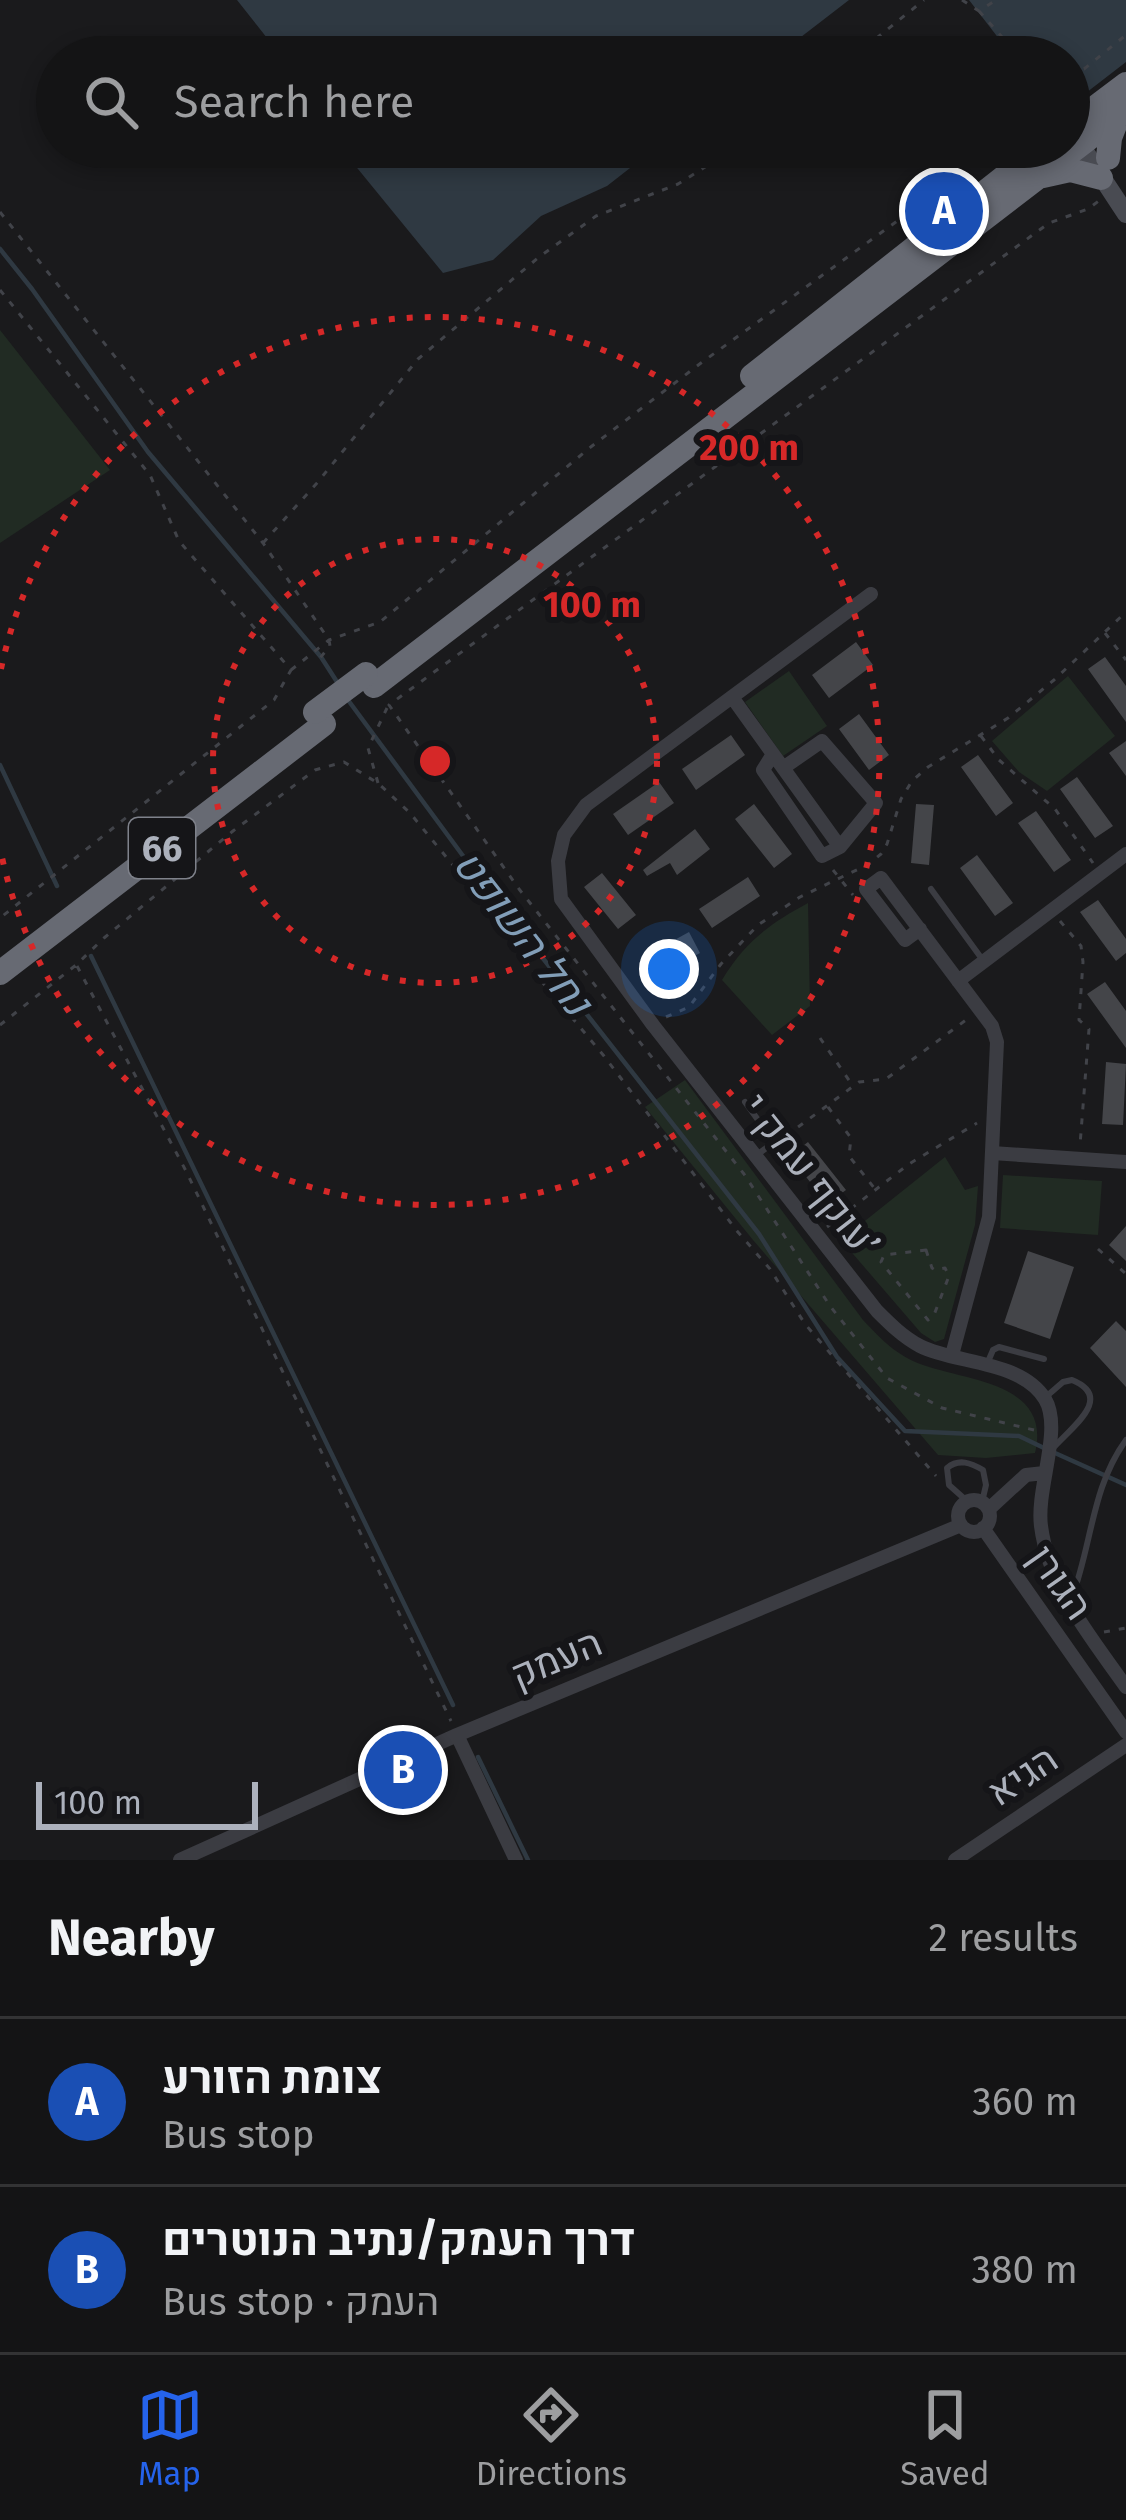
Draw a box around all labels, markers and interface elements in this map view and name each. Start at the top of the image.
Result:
search box [36,36,1090,168]
icon: search [78,69,144,135]
text: Search here [174,75,414,129]
pin: A [905,166,983,256]
text: 200 m [699,426,799,470]
text: 100 m [543,583,641,627]
centre of rings [414,740,456,782]
road number: 66 [129,818,195,878]
water label: נחל השופט [442,840,604,1027]
your location [639,939,699,999]
street label: עוקף עמק י’ [732,1085,888,1266]
street label: הגורן [1018,1537,1102,1628]
street label: העמק [504,1619,609,1699]
pin: B [364,1725,442,1815]
street label: הגיא [979,1736,1066,1816]
scale bar [36,1776,258,1829]
text: 100 m [54,1783,142,1823]
text: Nearby [48,1907,214,1969]
text: 2 results [929,1915,1078,1961]
text: צומת הזורע [162,2051,382,2105]
text: A [75,2079,99,2125]
text: 360 m [972,2079,1078,2125]
text: Bus stop [162,2112,315,2158]
text: דרך העמק/נתיב הנוטרים [162,2213,635,2267]
text: B [75,2247,99,2293]
text: 380 m [972,2247,1078,2293]
text: Bus stop · העמק [162,2279,439,2325]
tab: Map [137,2382,203,2494]
tab: Directions [476,2382,627,2494]
tab: Saved [900,2382,989,2494]

